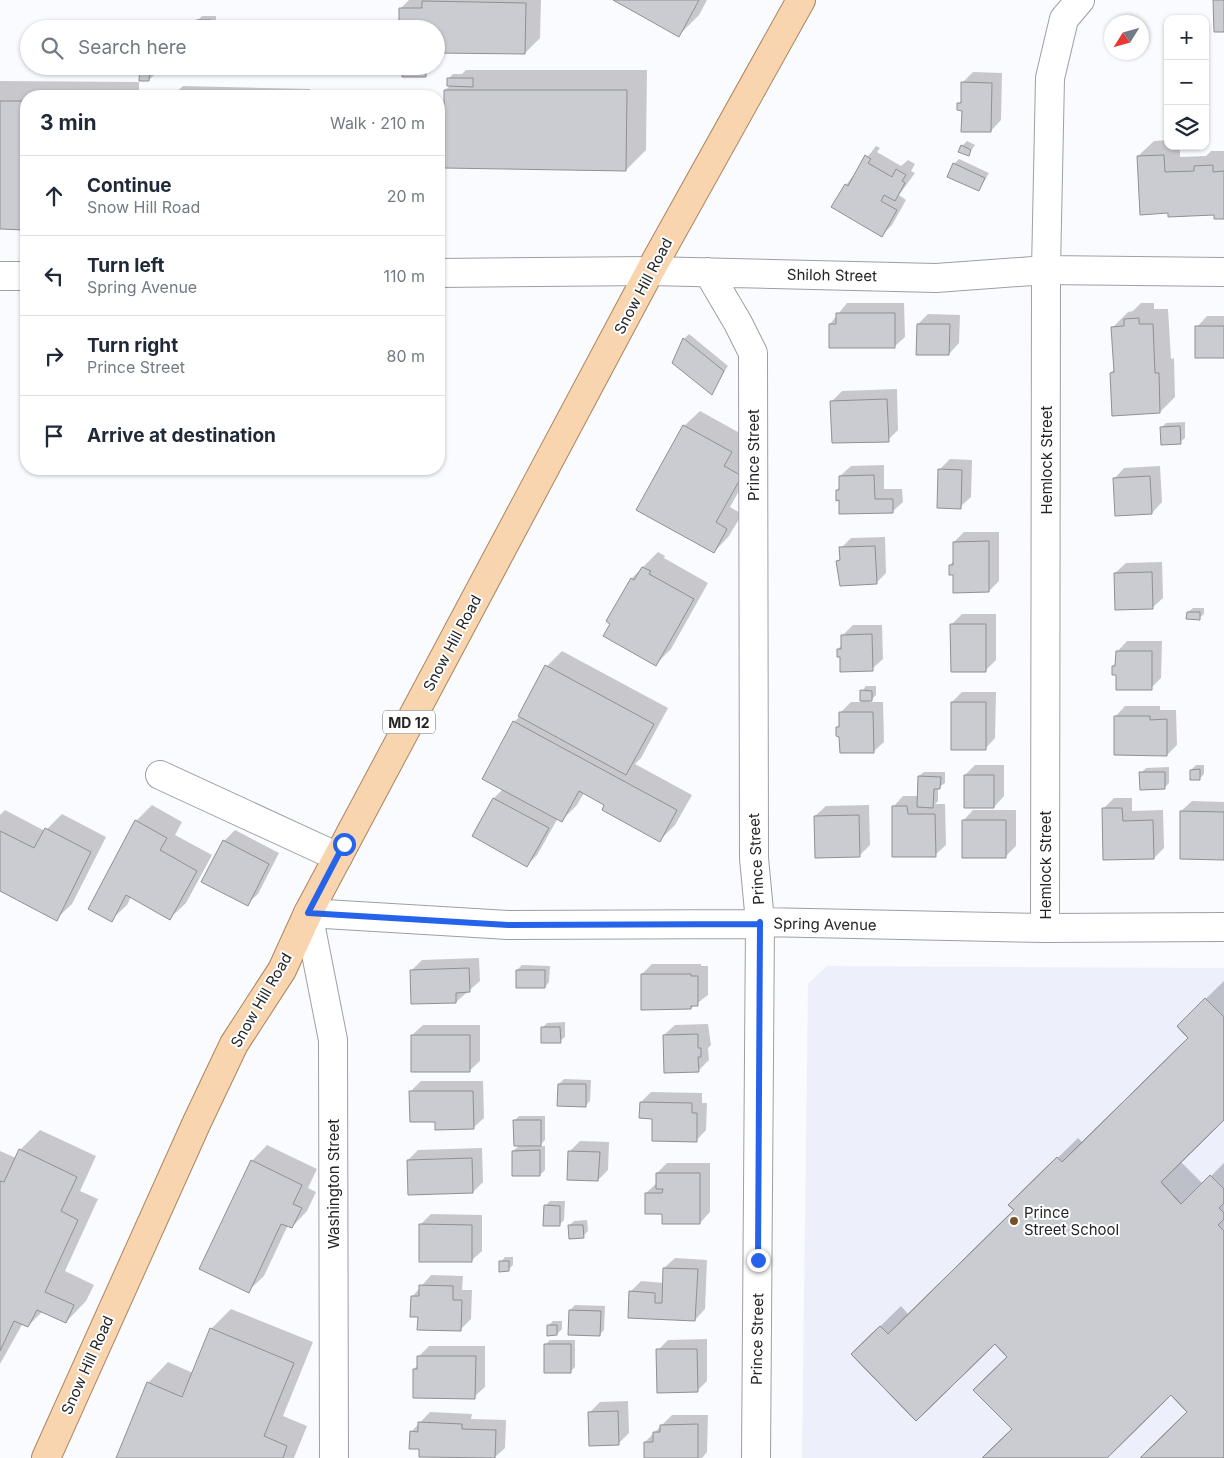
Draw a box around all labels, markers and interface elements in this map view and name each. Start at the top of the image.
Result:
north arrow [1104,15,1149,60]
map controls [1164,15,1209,150]
button: + [1164,15,1209,60]
search box [20,20,445,75]
icon: search [38,34,66,62]
text: Search here [78,36,187,59]
button: − [1164,60,1209,105]
button: layers [1164,105,1209,150]
text: 3 min [40,110,96,135]
text: Walk · 210 m [330,113,425,133]
text: Continue [87,174,172,197]
icon: ahead [40,182,68,210]
text: 20 m [387,186,425,206]
text: Snow Hill Road [87,197,200,217]
street label: Snow Hill Road [610,235,676,337]
text: Turn left [87,254,165,277]
icon: left [40,262,68,290]
street label: Shiloh Street [787,265,877,285]
text: 110 m [383,266,425,286]
text: Spring Avenue [87,277,197,297]
text: Turn right [87,334,178,357]
icon: right [40,342,68,370]
text: 80 m [386,346,425,366]
text: Prince Street [87,357,185,377]
street label: Hemlock Street [1037,405,1056,515]
street label: Prince Street [744,409,763,501]
icon: arrive [40,422,68,450]
text: Arrive at destination [87,424,276,447]
street label: Snow Hill Road [419,592,485,694]
road number: MD 12 [383,710,435,734]
street label: Hemlock Street [1036,810,1055,920]
street label: Prince Street [744,813,768,905]
route start [333,833,356,856]
street label: Spring Avenue [773,914,877,934]
street label: Snow Hill Road [226,949,296,1051]
street label: Washington Street [324,1119,343,1249]
place label: Prince Street School [1024,1203,1119,1239]
marker: Prince Street School [1008,1215,1020,1227]
route end [747,1249,770,1272]
street label: Prince Street [747,1293,767,1385]
street label: Snow Hill Road [57,1313,117,1417]

